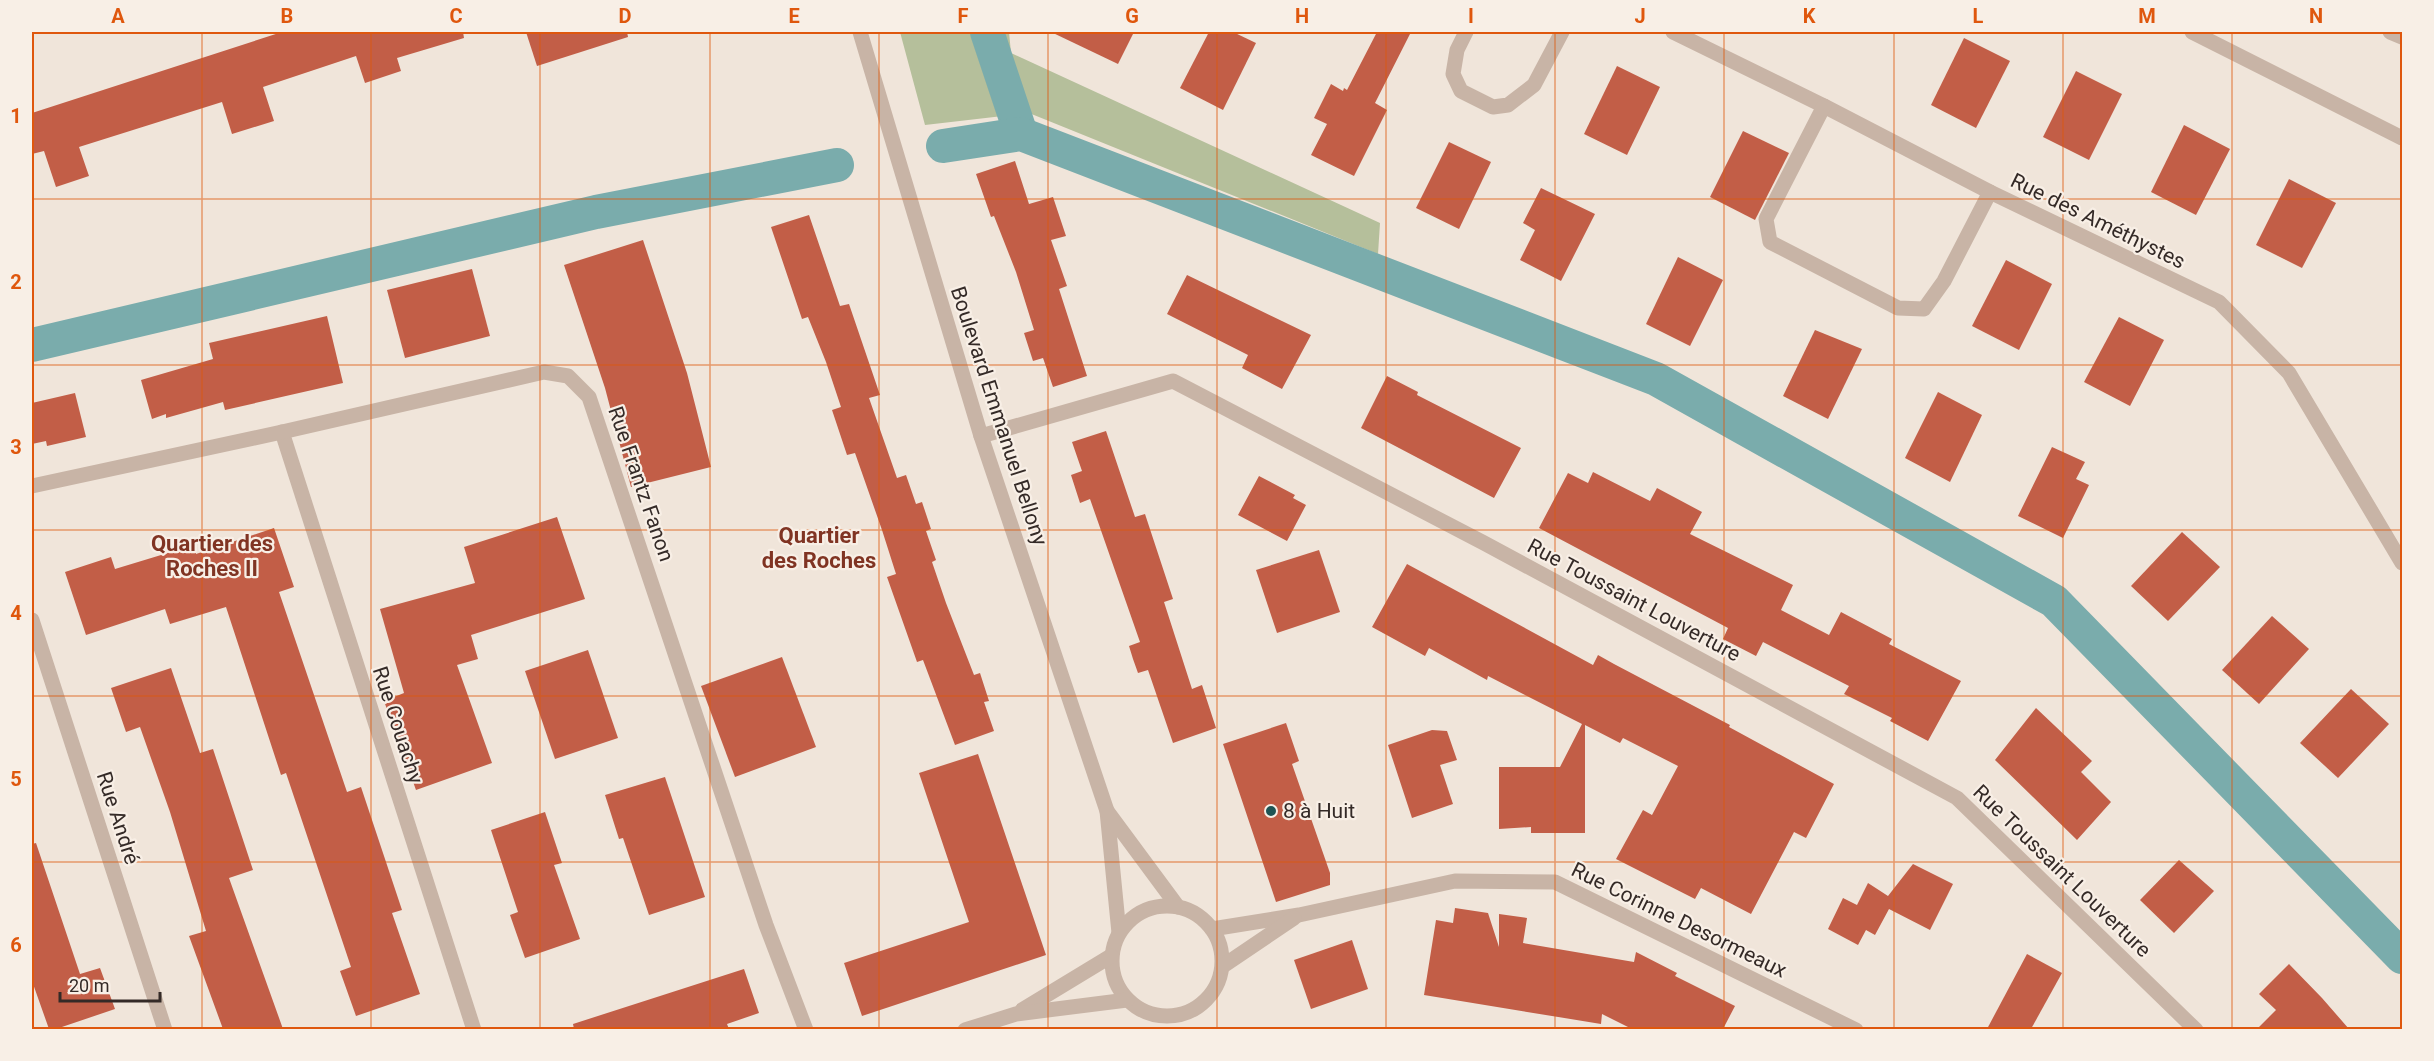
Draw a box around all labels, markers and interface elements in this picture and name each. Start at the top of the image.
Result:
text: A [111,4,125,28]
text: B [281,4,293,28]
text: C [449,4,463,28]
text: D [619,4,632,28]
text: E [788,4,800,28]
text: F [958,4,969,28]
text: G [1125,4,1139,28]
text: H [1295,4,1309,28]
text: I [1468,4,1474,28]
text: J [1634,4,1646,28]
text: K [1803,4,1816,28]
text: L [1973,4,1984,28]
text: M [2138,4,2156,28]
text: N [2309,4,2323,28]
text: 1 [10,104,22,128]
street label: Rue des Améthystes [2007,168,2189,274]
text: 2 [10,270,22,294]
street label: Boulevard Emmanuel Bellony [946,283,1052,549]
street label: Rue Frantz Fanon [603,403,679,565]
text: 3 [10,435,22,459]
district label: Quartier des Roches [762,523,876,573]
district label: Quartier des Roches II [151,531,273,581]
street label: Rue Toussaint Louverture [1523,534,1745,666]
text: 4 [10,601,22,625]
street label: Rue Couachy [368,663,428,787]
text: 5 [10,767,22,791]
street label: Rue André [92,769,144,867]
street label: Rue Toussaint Louverture [1968,780,2156,962]
place label: 8 à Huit [1283,799,1355,823]
marker: 8 à Huit [1264,804,1278,818]
street label: Rue Corinne Desormeaux [1568,857,1790,983]
text: 6 [10,933,22,957]
scale bar [60,965,160,1003]
text: 20 m [69,975,109,996]

